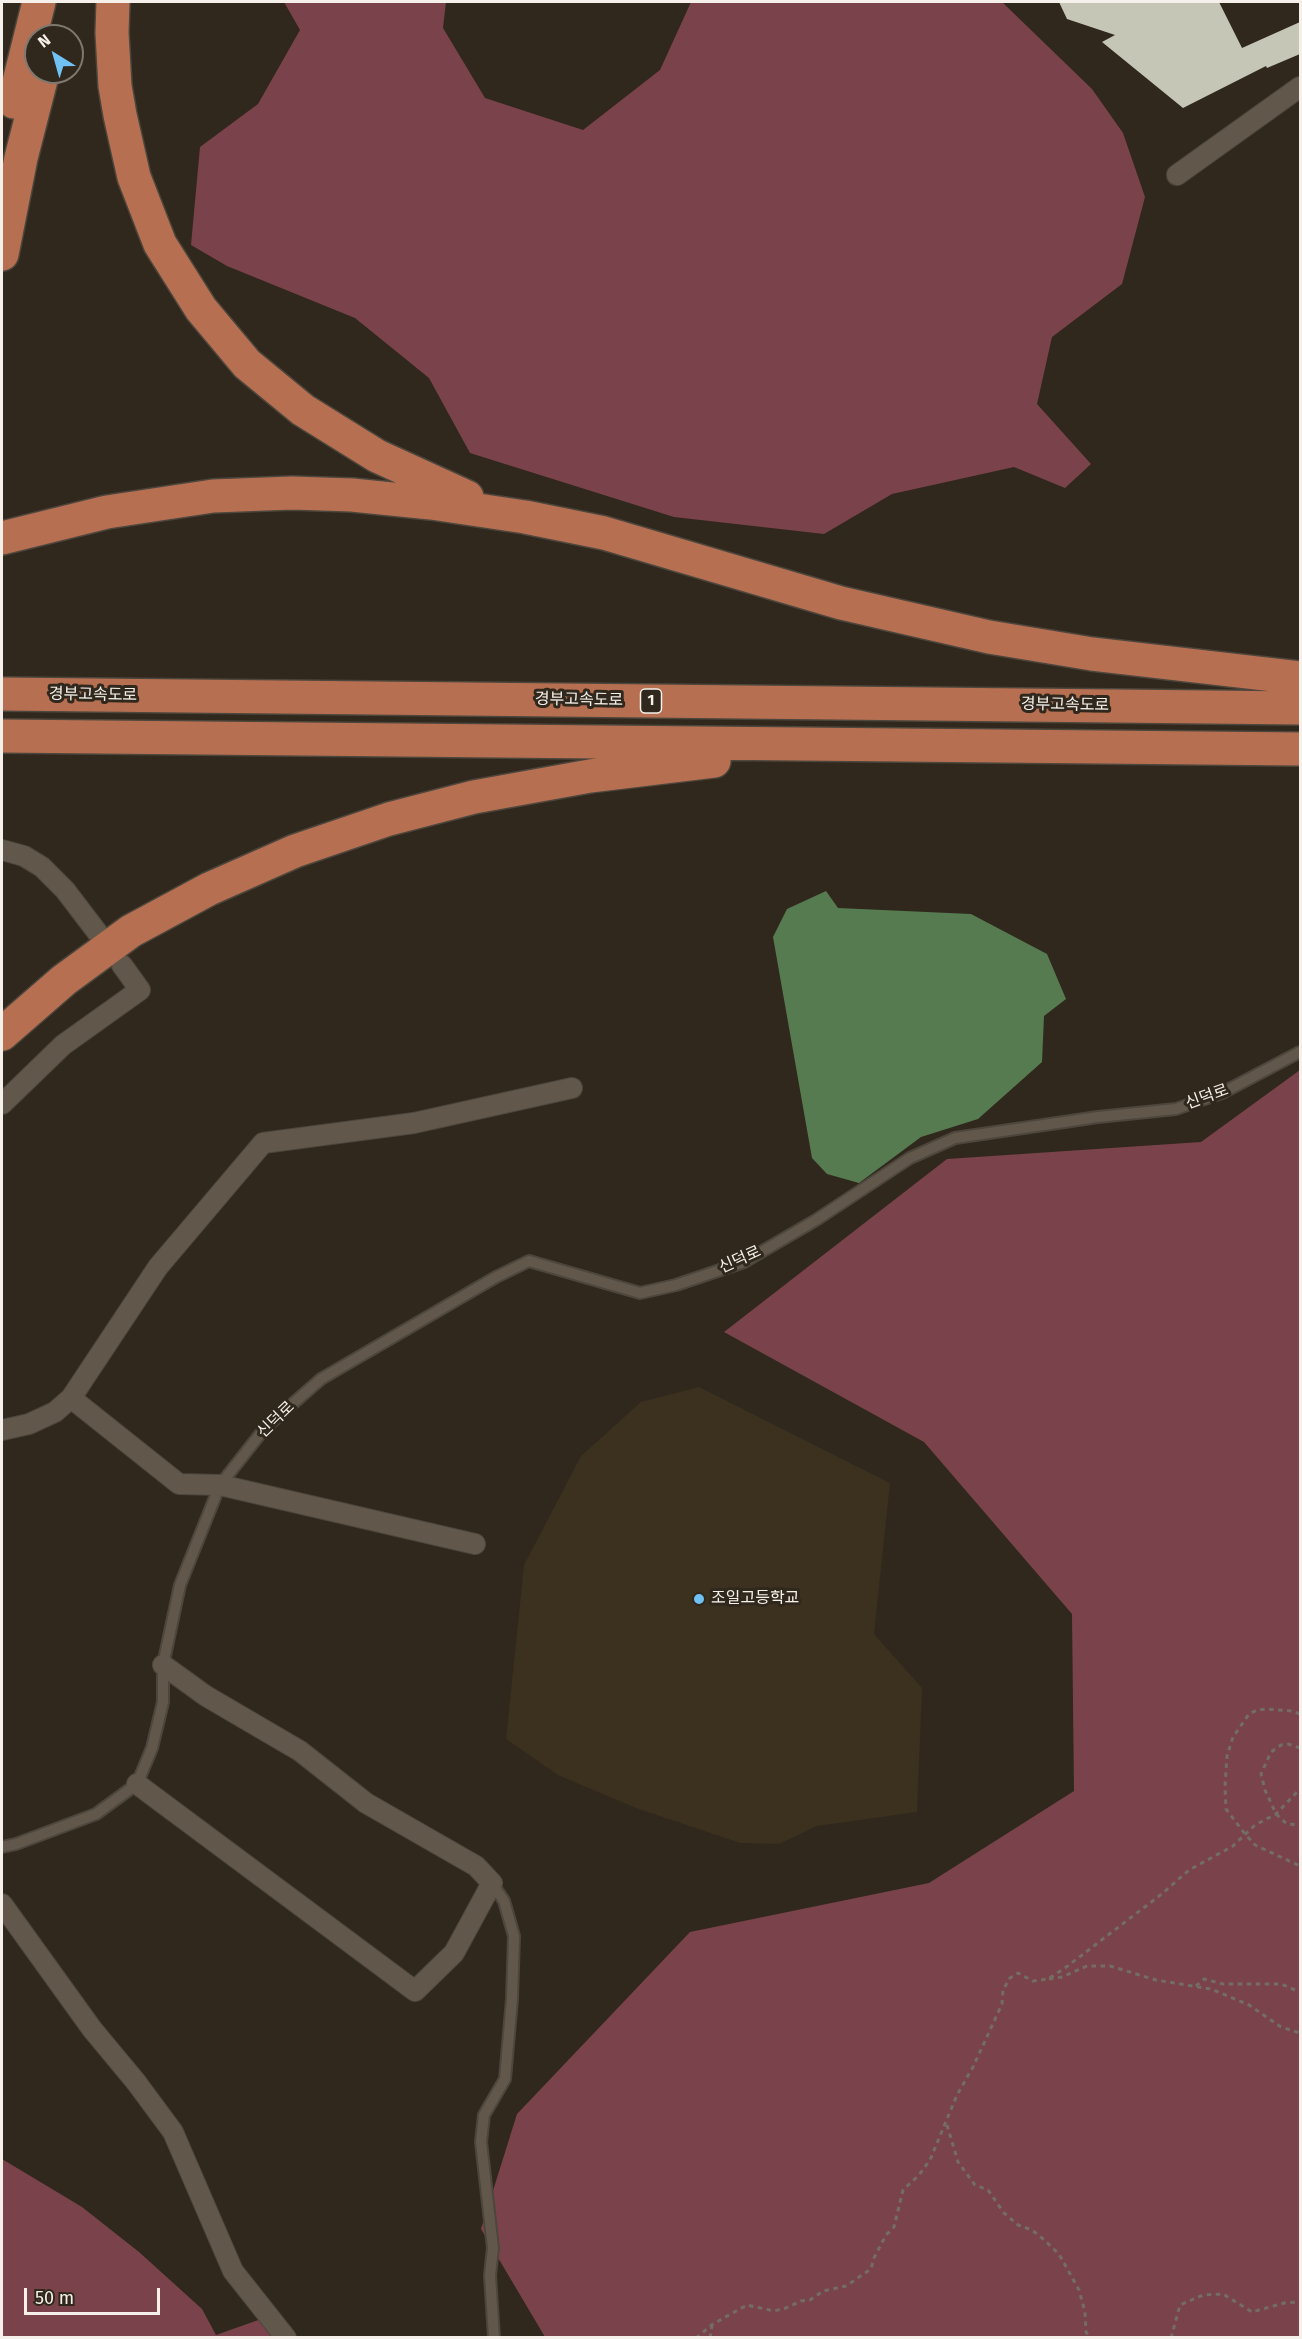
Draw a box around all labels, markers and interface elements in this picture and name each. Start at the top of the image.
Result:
north arrow [24,24,84,84]
text: N [34,30,54,52]
street label: 경부고속도로 [49,685,137,705]
road number: 1 [640,689,662,713]
street label: 경부고속도로 [535,690,623,710]
street label: 경부고속도로 [1021,695,1109,715]
street label: 신덕로 [1183,1080,1231,1114]
street label: 신덕로 [716,1242,764,1278]
street label: 신덕로 [253,1398,299,1442]
place label: 조일고등학교 [711,1589,799,1609]
marker: 조일고등학교 [692,1592,706,1606]
scale bar [27,2276,164,2314]
text: 50 m [35,2287,74,2309]

